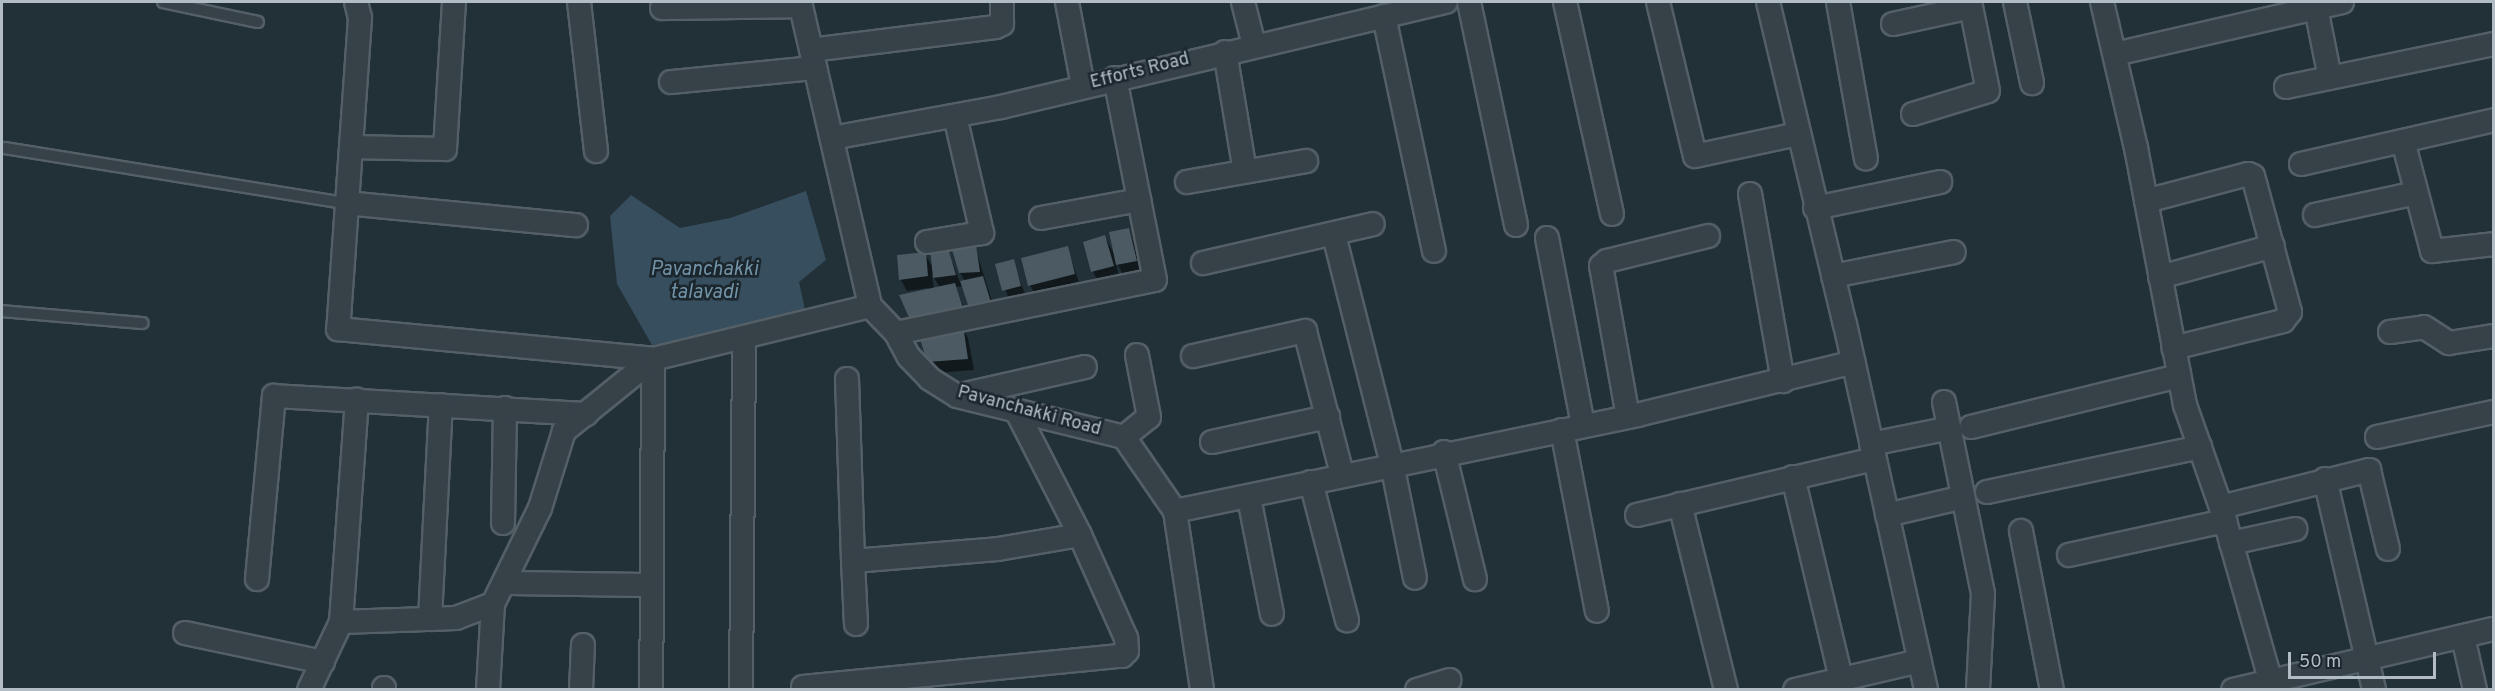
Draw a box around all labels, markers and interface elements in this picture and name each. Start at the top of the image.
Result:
street label: Efforts Road [1088,49,1192,95]
water label: Pavanchakki talavadi [650,259,758,306]
street label: Pavanchakki Road [955,382,1103,442]
scale bar [2291,640,2440,678]
text: 50 m [2299,651,2341,674]

